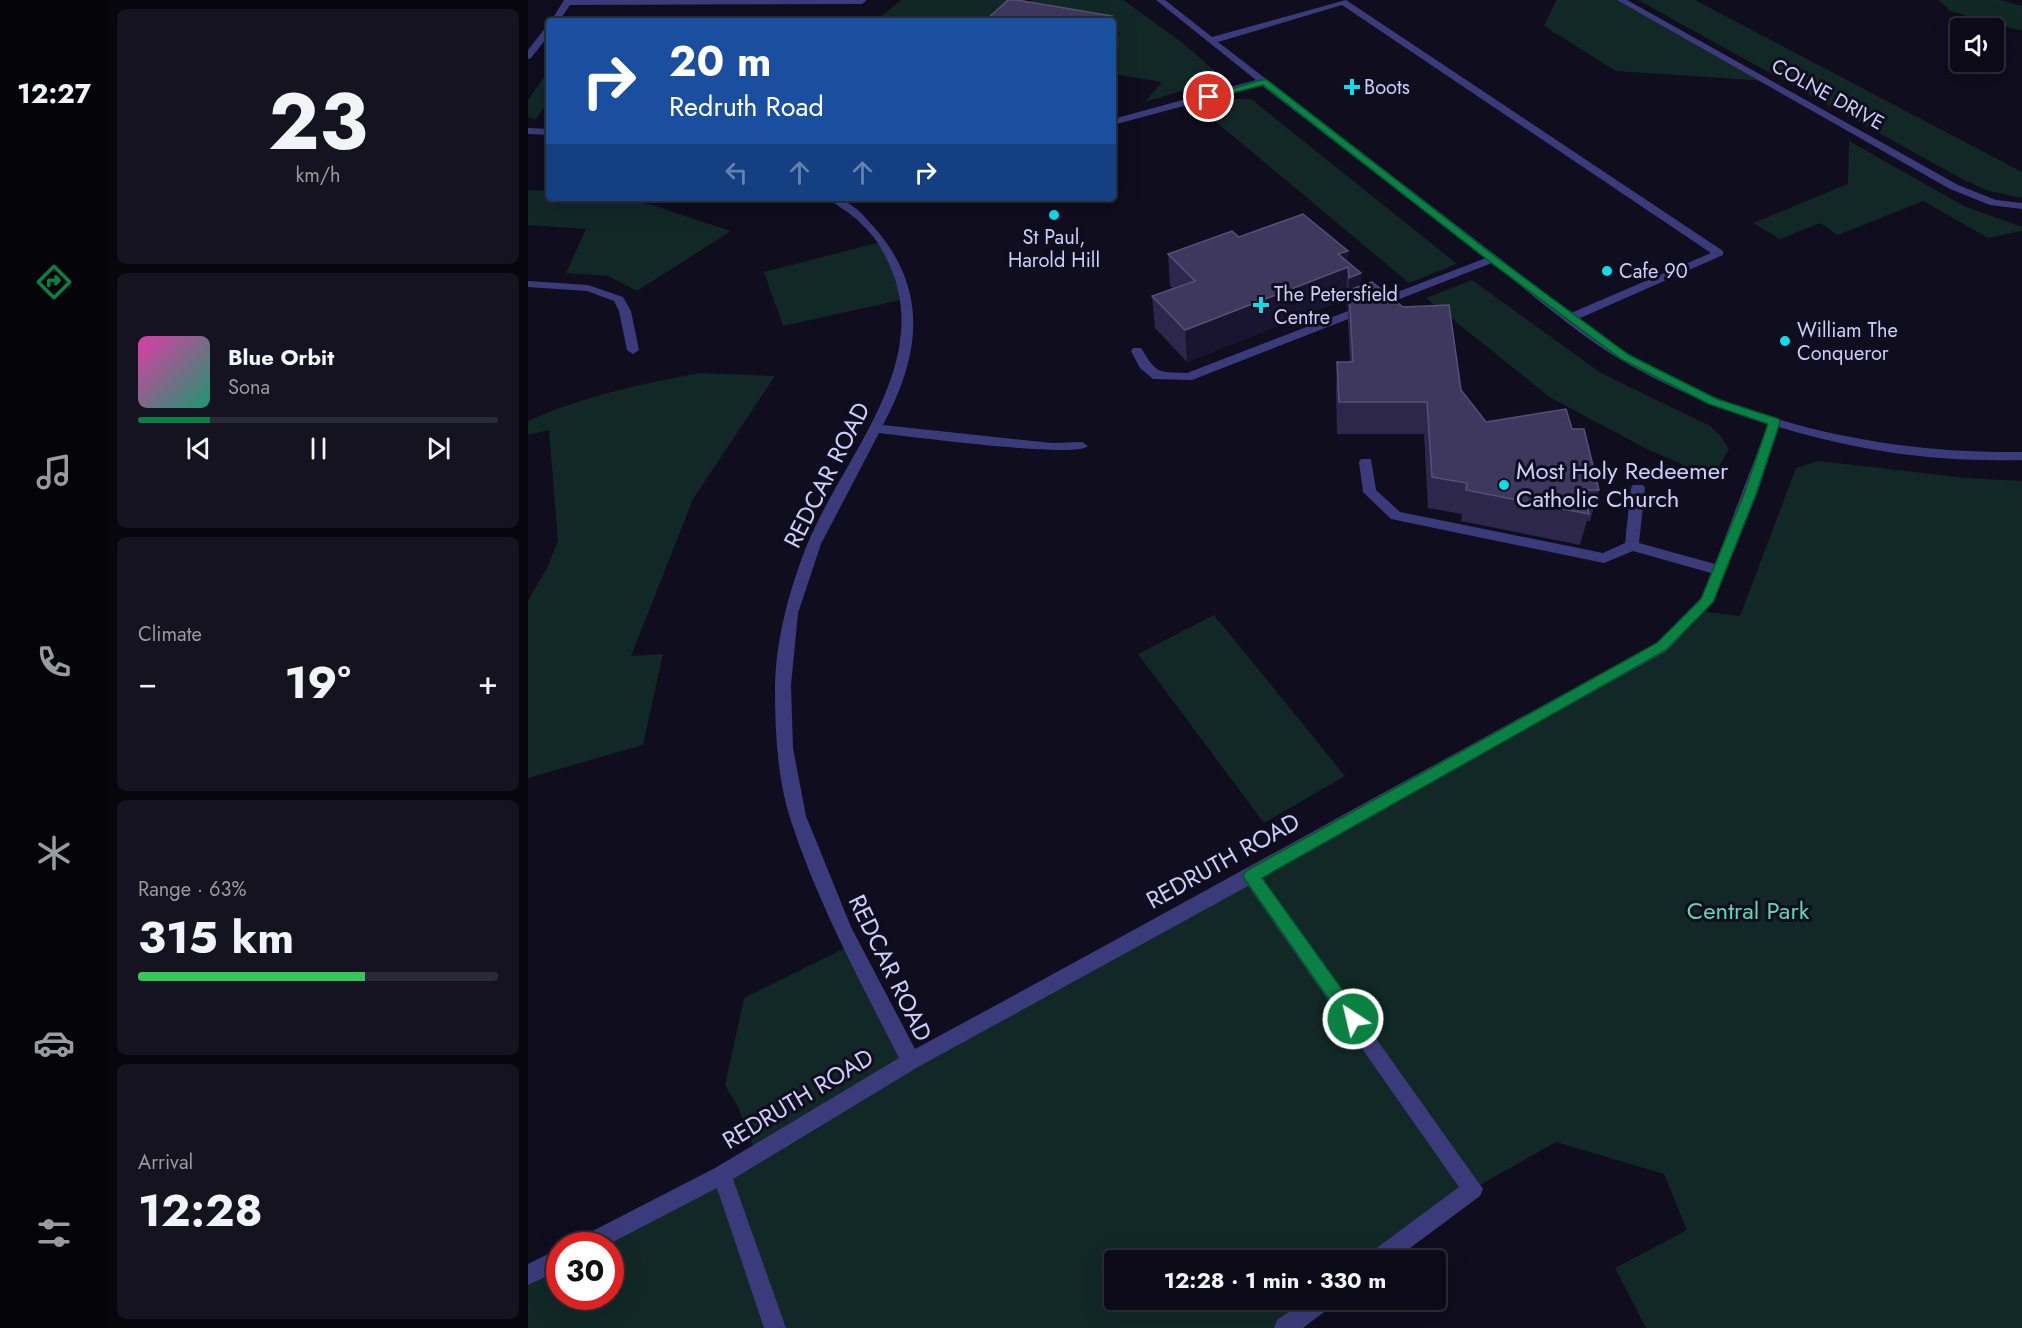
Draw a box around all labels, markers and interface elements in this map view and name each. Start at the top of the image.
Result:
map controls [1950,18,2004,72]
button: sound [1950,18,2004,72]
text: 20 m [669,31,771,92]
icon: right [570,42,648,120]
street label: COLNE DRIVE [1766,51,1889,137]
text: 23 [268,66,368,178]
pin [1183,71,1234,122]
place label: Boots [1364,73,1410,102]
text: 12:27 [17,74,91,113]
icon: arrive [1192,80,1225,113]
marker: Boots [1345,80,1359,94]
text: Redruth Road [669,87,824,126]
icon: left [720,156,753,189]
icon: ahead [783,156,816,189]
icon: ahead [846,156,879,189]
icon: right [909,156,942,189]
text: km/h [295,161,341,190]
marker: St Paul, Harold Hill [1047,208,1061,222]
place label: St Paul, Harold Hill [1008,223,1100,275]
place label: Cafe 90 [1619,257,1688,286]
icon: directions [33,261,75,303]
marker: Cafe 90 [1600,264,1614,278]
place label: The Petersfield Centre [1274,280,1398,332]
marker: The Petersfield Centre [1252,296,1270,314]
place label: William The Conqueror [1797,316,1898,368]
marker: William The Conqueror [1778,334,1792,348]
text: Blue Orbit [228,341,334,373]
text: Sona [228,373,270,402]
street label: REDCAR ROAD [775,396,878,554]
icon: previous [182,432,215,465]
icon: pause [302,432,335,465]
icon: next [422,432,455,465]
icon: music [33,451,75,493]
place label: Most Holy Redeemer Catholic Church [1516,453,1729,516]
marker: Most Holy Redeemer Catholic Church [1497,478,1511,492]
text: Climate [138,620,202,649]
icon: phone [33,641,75,683]
text: 19° [284,650,351,715]
text: − [138,659,157,706]
text: + [478,659,498,706]
street label: REDRUTH ROAD [1140,804,1306,917]
icon: climate [33,832,75,874]
text: Range · 63% [138,875,246,904]
street label: REDCAR ROAD [840,888,941,1047]
park label: Central Park [1687,893,1810,928]
text: 315 km [138,905,294,970]
position arrow [1321,987,1385,1051]
icon: car [33,1022,75,1064]
street label: REDRUTH ROAD [716,1040,880,1158]
text: Arrival [138,1148,193,1177]
text: 12:28 [138,1178,263,1243]
icon: filters [33,1212,75,1254]
speed limit sign: 30 [546,1232,624,1310]
text: 12:28 · 1 min · 330 m [1164,1264,1386,1296]

